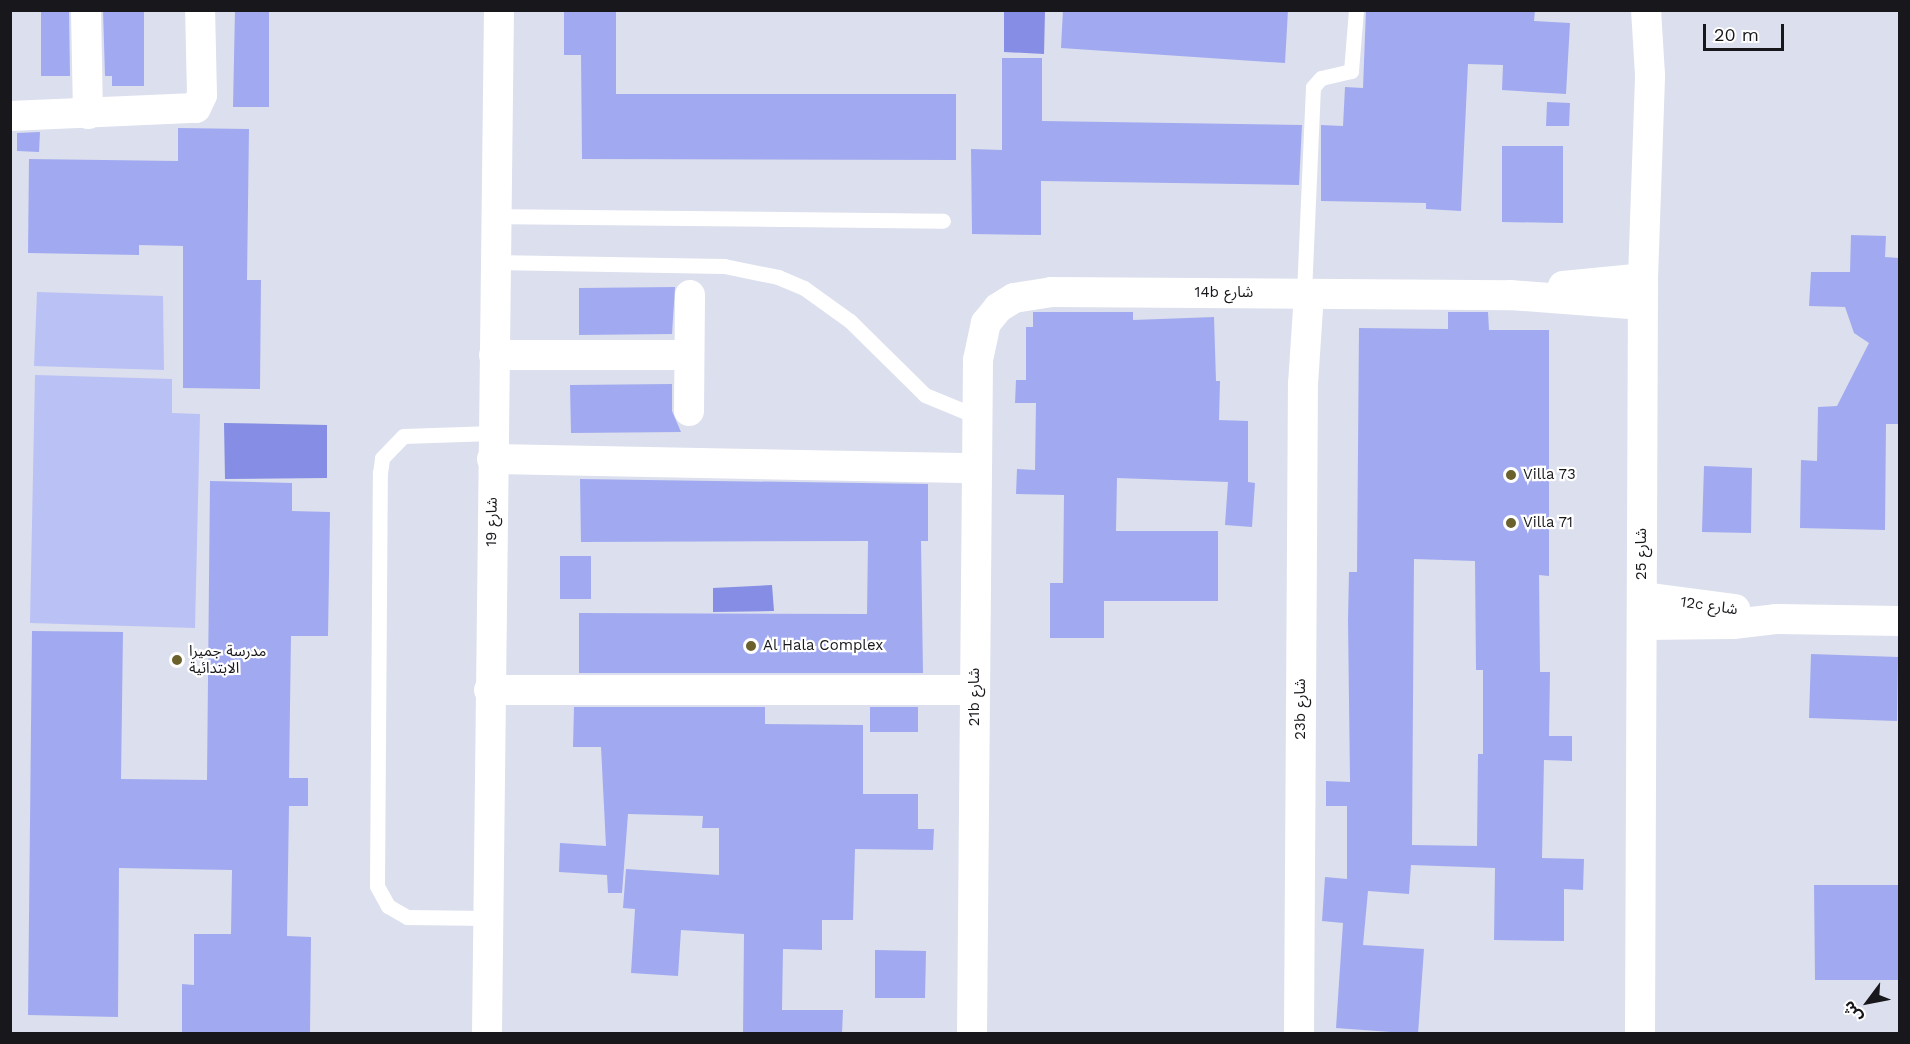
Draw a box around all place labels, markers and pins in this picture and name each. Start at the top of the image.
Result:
place label: Villa 73 [1523,466,1577,484]
marker: Villa 73 [1504,468,1518,482]
place label: Villa 71 [1523,514,1574,532]
marker: Villa 71 [1504,516,1518,530]
place label: Al Hala Complex [763,637,884,655]
marker: Al Hala Complex [744,639,758,653]
place label: مدرسة جميرا الابتدائية [189,642,266,677]
marker: مدرسة جميرا الابتدائية [170,653,184,667]

